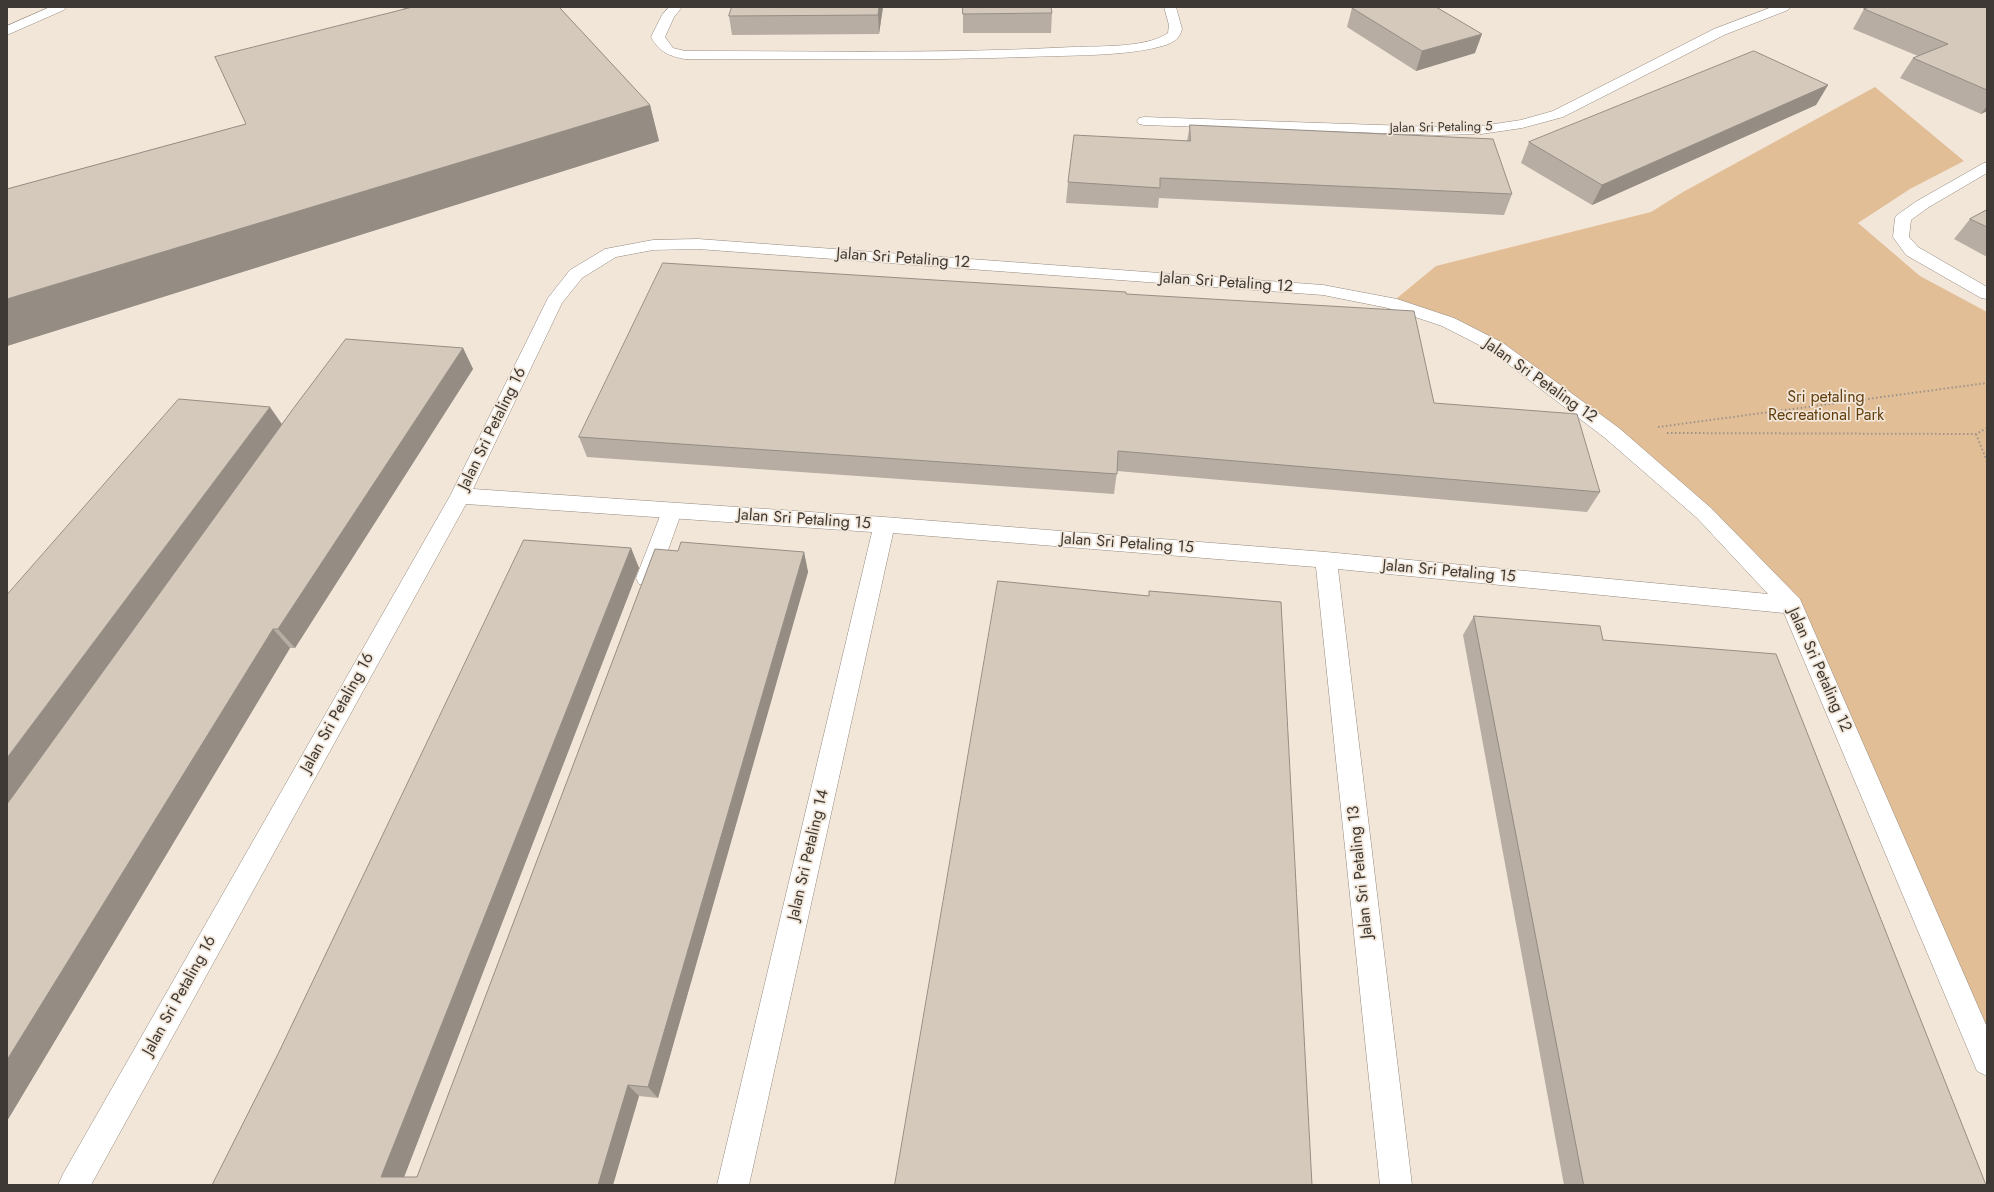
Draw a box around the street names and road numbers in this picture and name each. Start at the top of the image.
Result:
street label: Jalan Sri Petaling 5 [1389,119,1493,137]
street label: Jalan Sri Petaling 12 [836,245,970,273]
street label: Jalan Sri Petaling 12 [1159,269,1293,297]
street label: Jalan Sri Petaling 12 [1480,335,1600,427]
street label: Jalan Sri Petaling 16 [455,365,531,493]
street label: Jalan Sri Petaling 15 [737,506,871,534]
street label: Jalan Sri Petaling 15 [1060,530,1194,558]
street label: Jalan Sri Petaling 15 [1382,557,1516,587]
street label: Jalan Sri Petaling 12 [1783,605,1855,735]
street label: Jalan Sri Petaling 16 [297,650,379,776]
street label: Jalan Sri Petaling 14 [785,788,833,922]
street label: Jalan Sri Petaling 13 [1344,805,1378,939]
street label: Jalan Sri Petaling 16 [139,933,221,1059]

